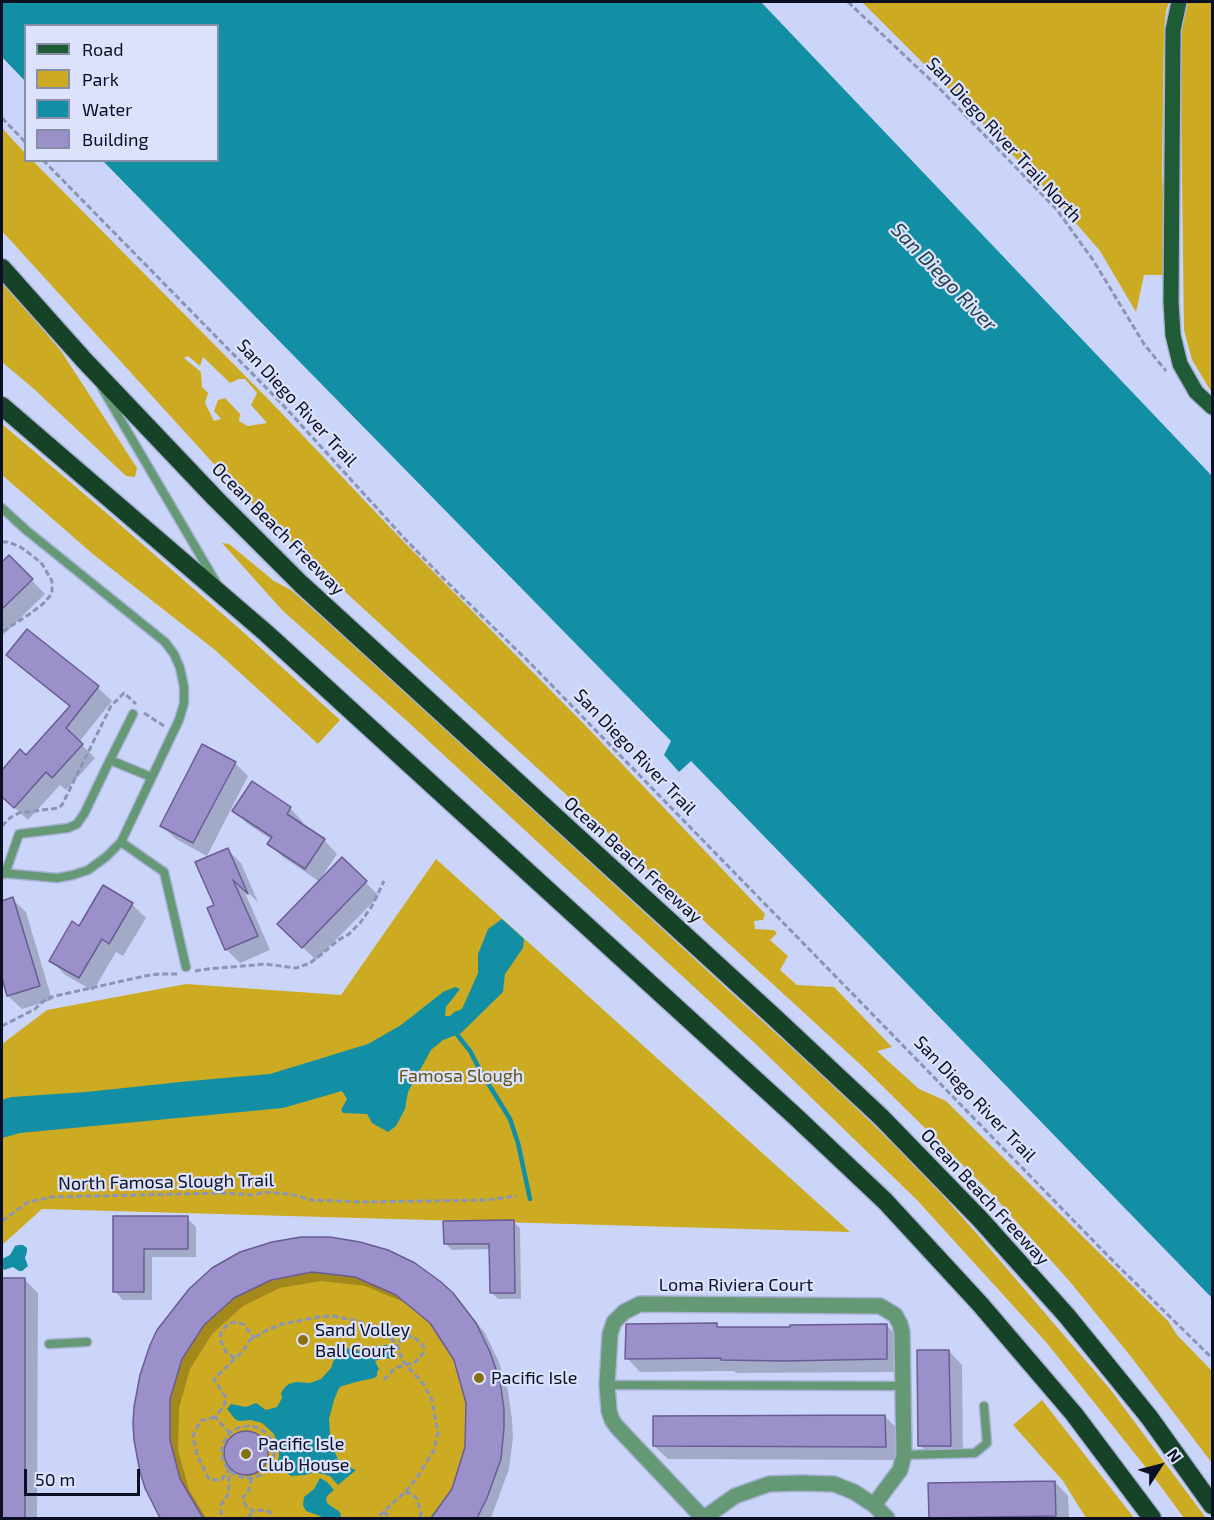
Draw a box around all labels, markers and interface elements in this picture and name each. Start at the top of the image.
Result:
legend [24,24,219,162]
text: Road [82,38,123,60]
street label: San Diego River Trail North [922,53,1086,227]
text: Park [82,68,119,90]
text: Water [82,98,132,120]
text: Building [82,128,149,150]
water label: San Diego River [886,218,1002,336]
street label: San Diego River Trail [232,335,362,471]
street label: Ocean Beach Freeway [207,458,349,600]
street label: San Diego River Trail [569,685,701,819]
street label: Ocean Beach Freeway [559,792,707,928]
street label: San Diego River Trail [909,1032,1041,1166]
park label: Famosa Slough [399,1065,523,1087]
street label: Ocean Beach Freeway [916,1124,1054,1270]
street label: North Famosa Slough Trail [58,1169,274,1195]
street label: Loma Riviera Court [659,1274,813,1296]
place label: Sand Volley Ball Court [315,1319,410,1362]
marker: Sand Volley Ball Court [296,1333,310,1347]
place label: Pacific Isle [491,1367,577,1389]
marker: Pacific Isle [472,1371,486,1385]
place label: Pacific Isle Club House [258,1433,349,1476]
north arrow [1130,1436,1190,1496]
text: N [1164,1445,1186,1465]
marker: Pacific Isle Club House [239,1447,253,1461]
scale bar [27,1457,142,1495]
text: 50 m [35,1468,75,1490]

